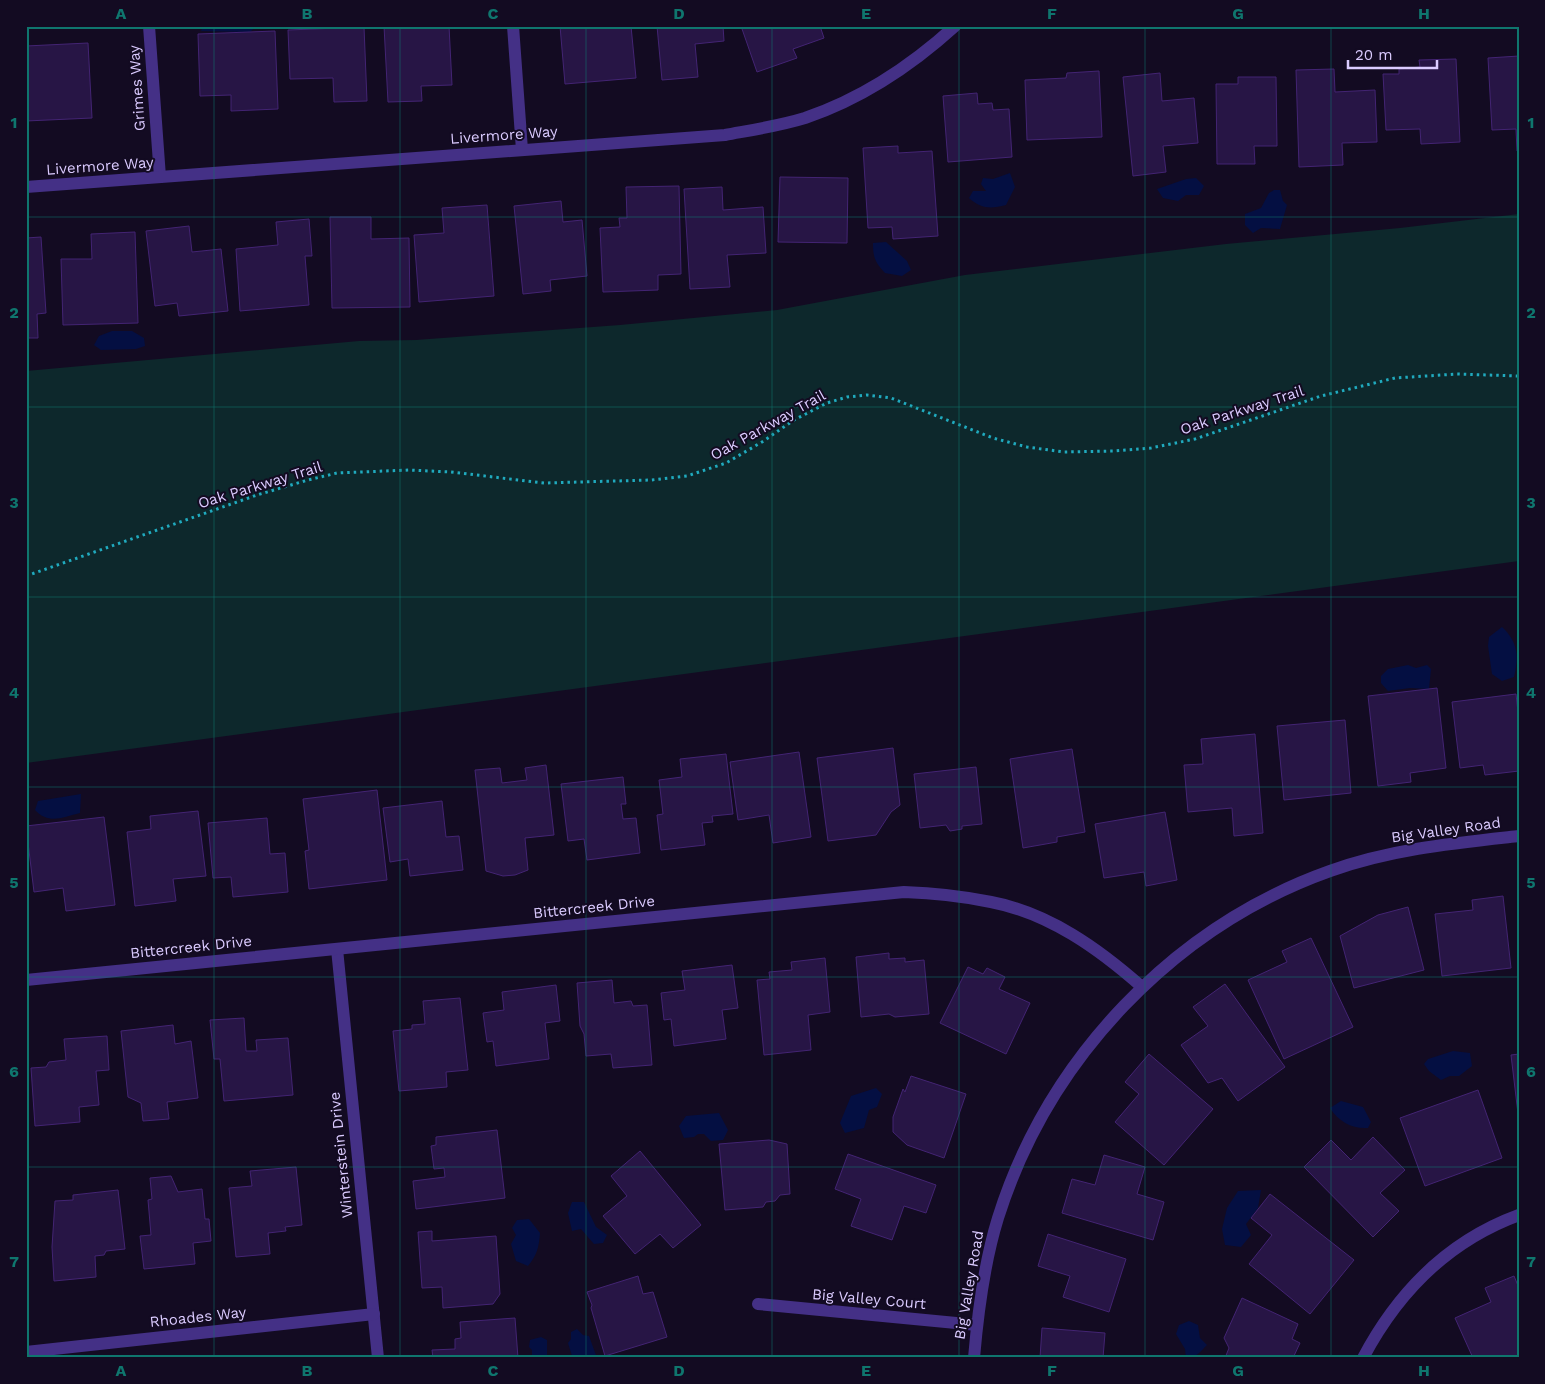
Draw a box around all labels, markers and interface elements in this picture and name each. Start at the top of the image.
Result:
text: A [116,4,127,23]
text: B [302,4,313,23]
text: C [488,4,499,23]
text: D [673,4,685,23]
text: E [861,4,871,23]
text: F [1047,4,1057,23]
text: G [1232,4,1244,23]
text: H [1418,4,1430,23]
scale bar [1348,38,1436,70]
street label: Grimes Way [125,44,149,132]
text: 20 m [1355,46,1393,64]
text: 1 [11,113,17,132]
text: 1 [1528,113,1534,132]
street label: Livermore Way [450,122,559,148]
street label: Livermore Way [46,153,155,179]
text: 2 [9,303,19,322]
text: 2 [1526,303,1536,322]
street label: Oak Parkway Trail [1178,381,1306,438]
street label: Oak Parkway Trail [707,386,829,464]
street label: Oak Parkway Trail [196,457,325,512]
text: 3 [9,493,19,512]
text: 3 [1526,493,1536,512]
text: 4 [9,683,19,702]
text: 4 [1526,683,1536,702]
street label: Big Valley Road [1390,813,1502,847]
text: 5 [9,873,19,892]
text: 5 [1526,873,1536,892]
street label: Bittercreek Drive [532,892,656,922]
street label: Bittercreek Drive [129,932,253,962]
text: 6 [9,1062,19,1081]
text: 6 [1526,1062,1536,1081]
street label: Winterstein Drive [325,1091,357,1219]
street label: Big Valley Road [951,1229,987,1341]
text: 7 [9,1252,19,1271]
text: 7 [1526,1252,1536,1271]
street label: Big Valley Court [811,1285,927,1313]
street label: Rhoades Way [149,1303,247,1331]
text: A [116,1361,127,1380]
text: B [302,1361,313,1380]
text: C [488,1361,499,1380]
text: D [673,1361,685,1380]
text: E [861,1361,871,1380]
text: F [1047,1361,1057,1380]
text: G [1232,1361,1244,1380]
text: H [1418,1361,1430,1380]

